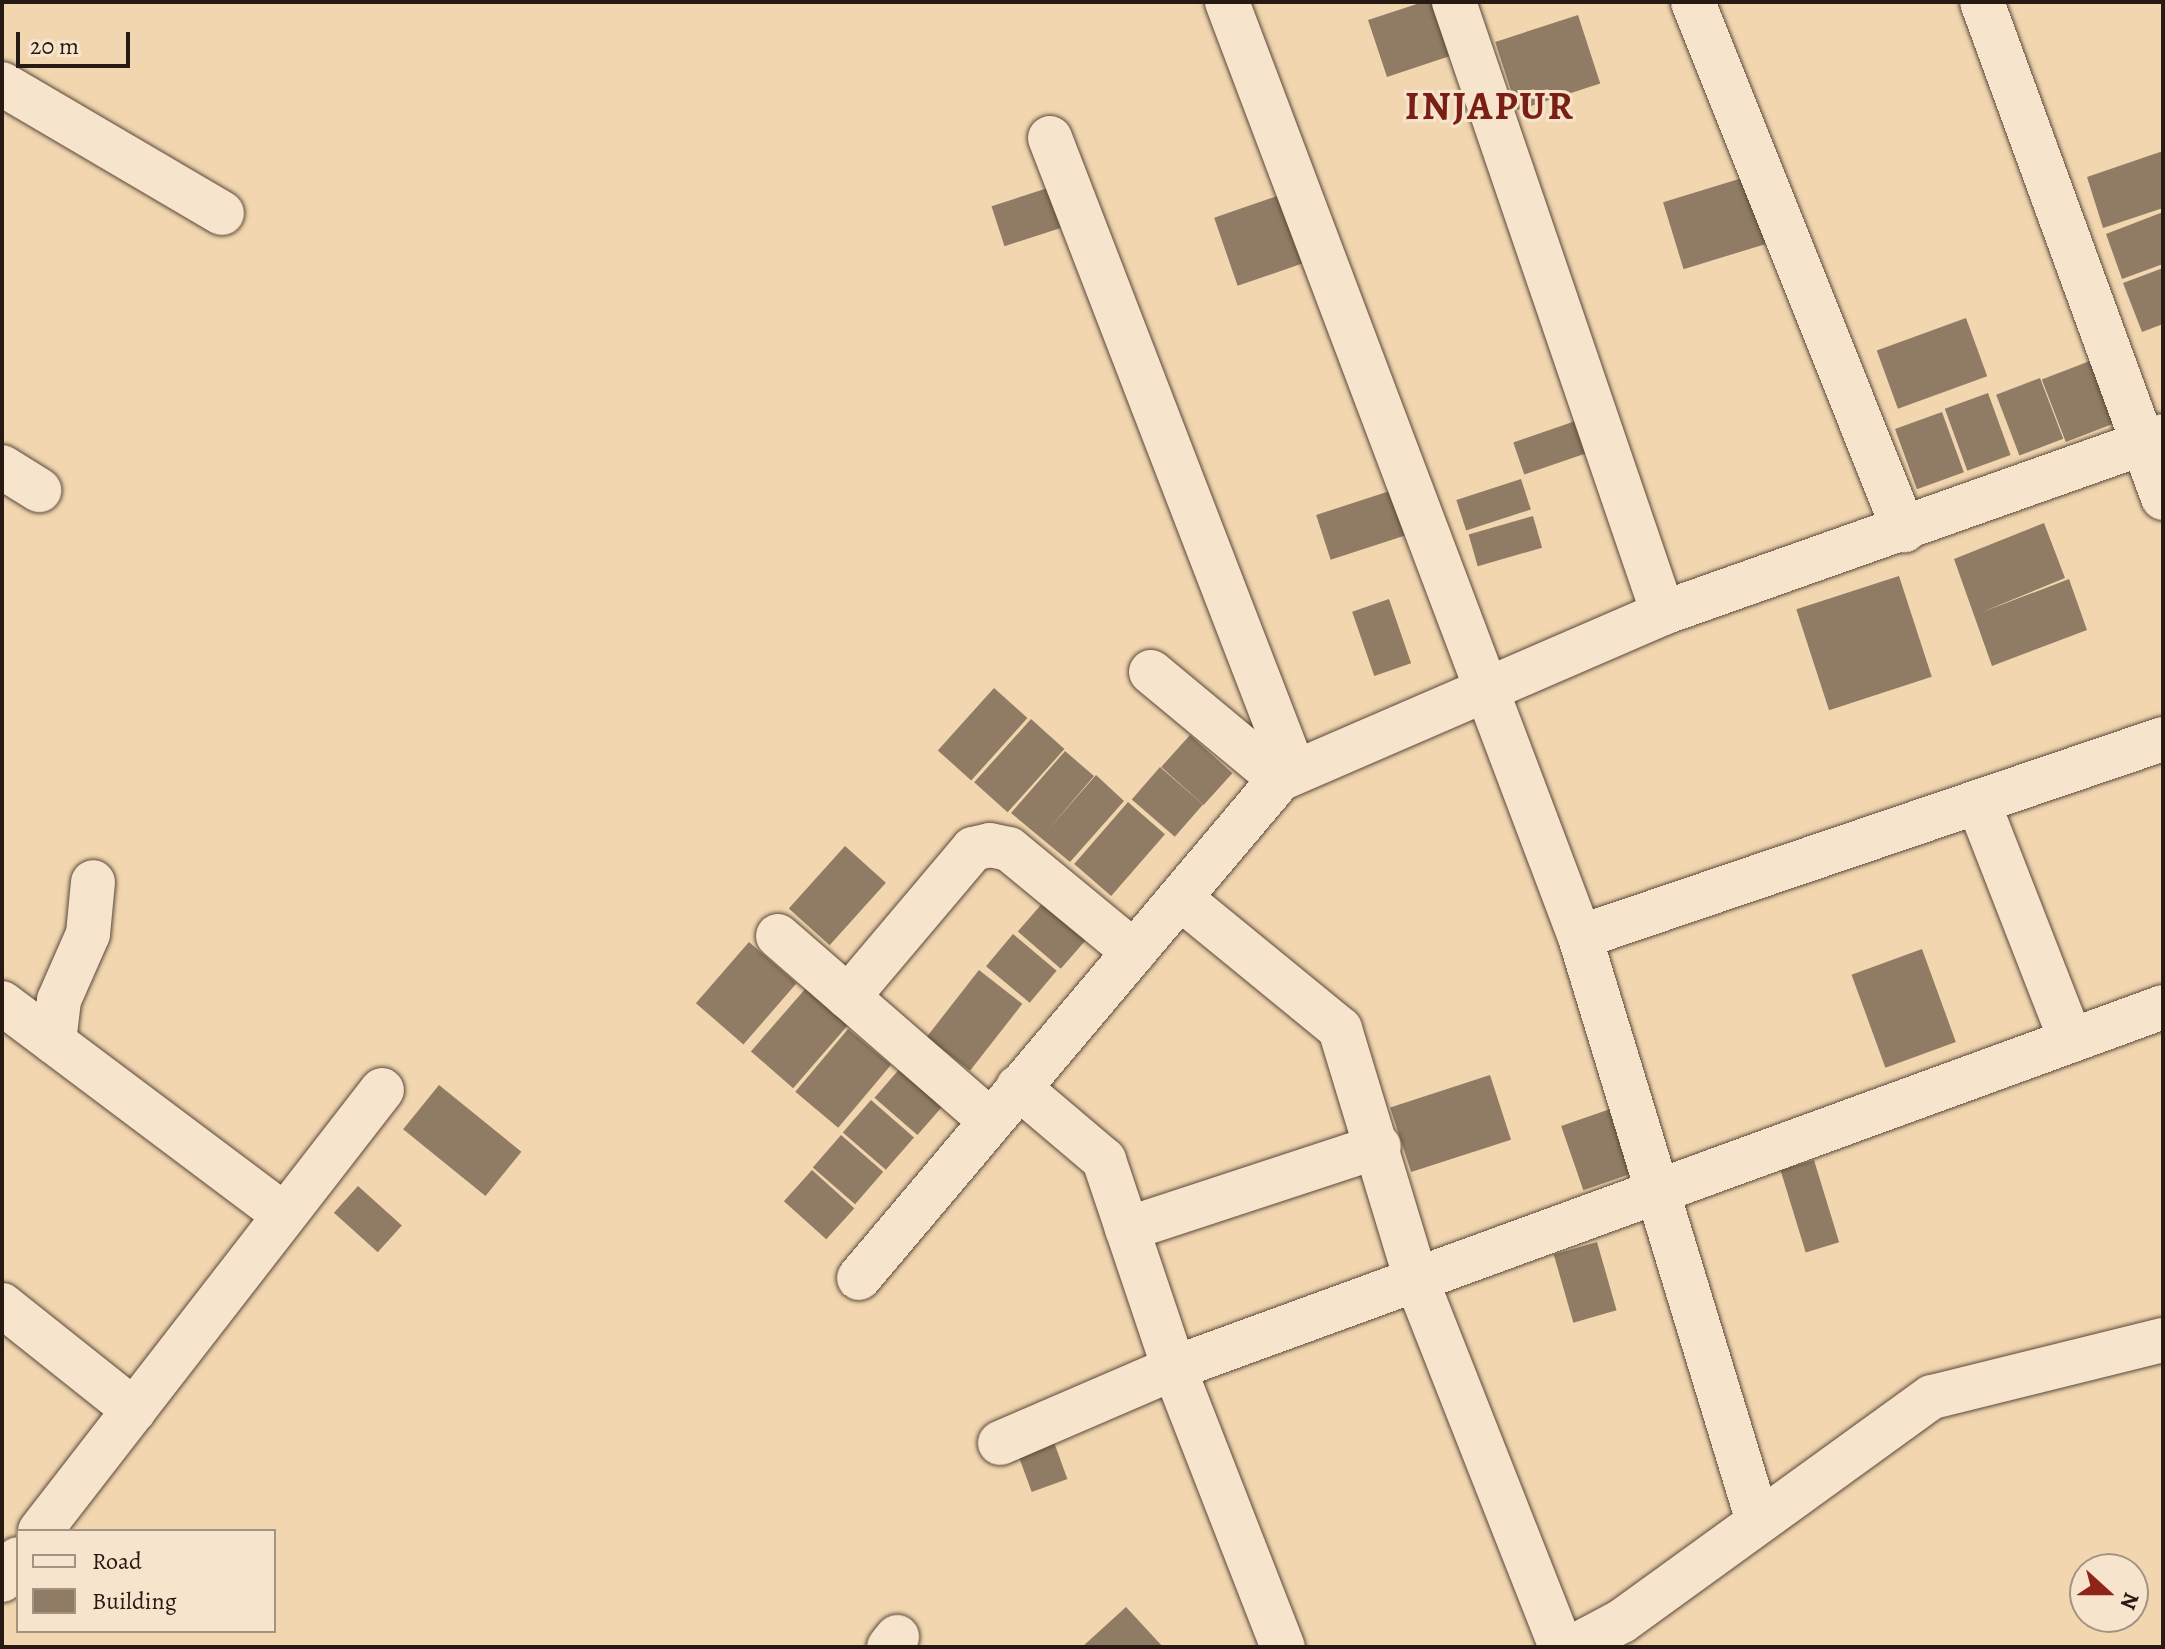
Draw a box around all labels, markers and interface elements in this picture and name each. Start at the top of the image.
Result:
scale bar [20,16,134,66]
text: 20 m [30,30,79,62]
district label: INJAPUR [1405,82,1575,130]
legend [16,1529,276,1633]
text: Road [92,1545,142,1577]
north arrow [2069,1553,2149,1633]
text: Building [92,1585,177,1617]
text: N [2113,1588,2146,1614]

